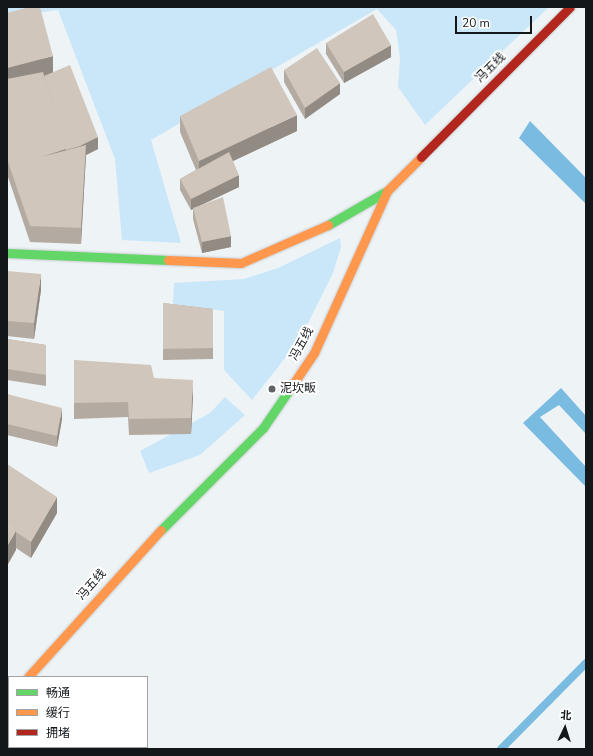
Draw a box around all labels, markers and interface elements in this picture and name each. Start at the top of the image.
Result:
scale bar [457,8,534,34]
text: 20 m [462,15,490,31]
street label: 冯五线 [473,50,509,86]
street label: 冯五线 [287,325,317,363]
place label: 泥坎畈 [280,382,316,396]
marker: 泥坎畈 [267,384,277,394]
street label: 冯五线 [75,567,109,603]
legend [8,676,148,748]
text: 畅通 [46,685,70,701]
text: 缓行 [46,705,70,721]
north arrow [545,708,585,748]
text: 北 [560,708,572,723]
text: 拥堵 [46,725,70,741]

